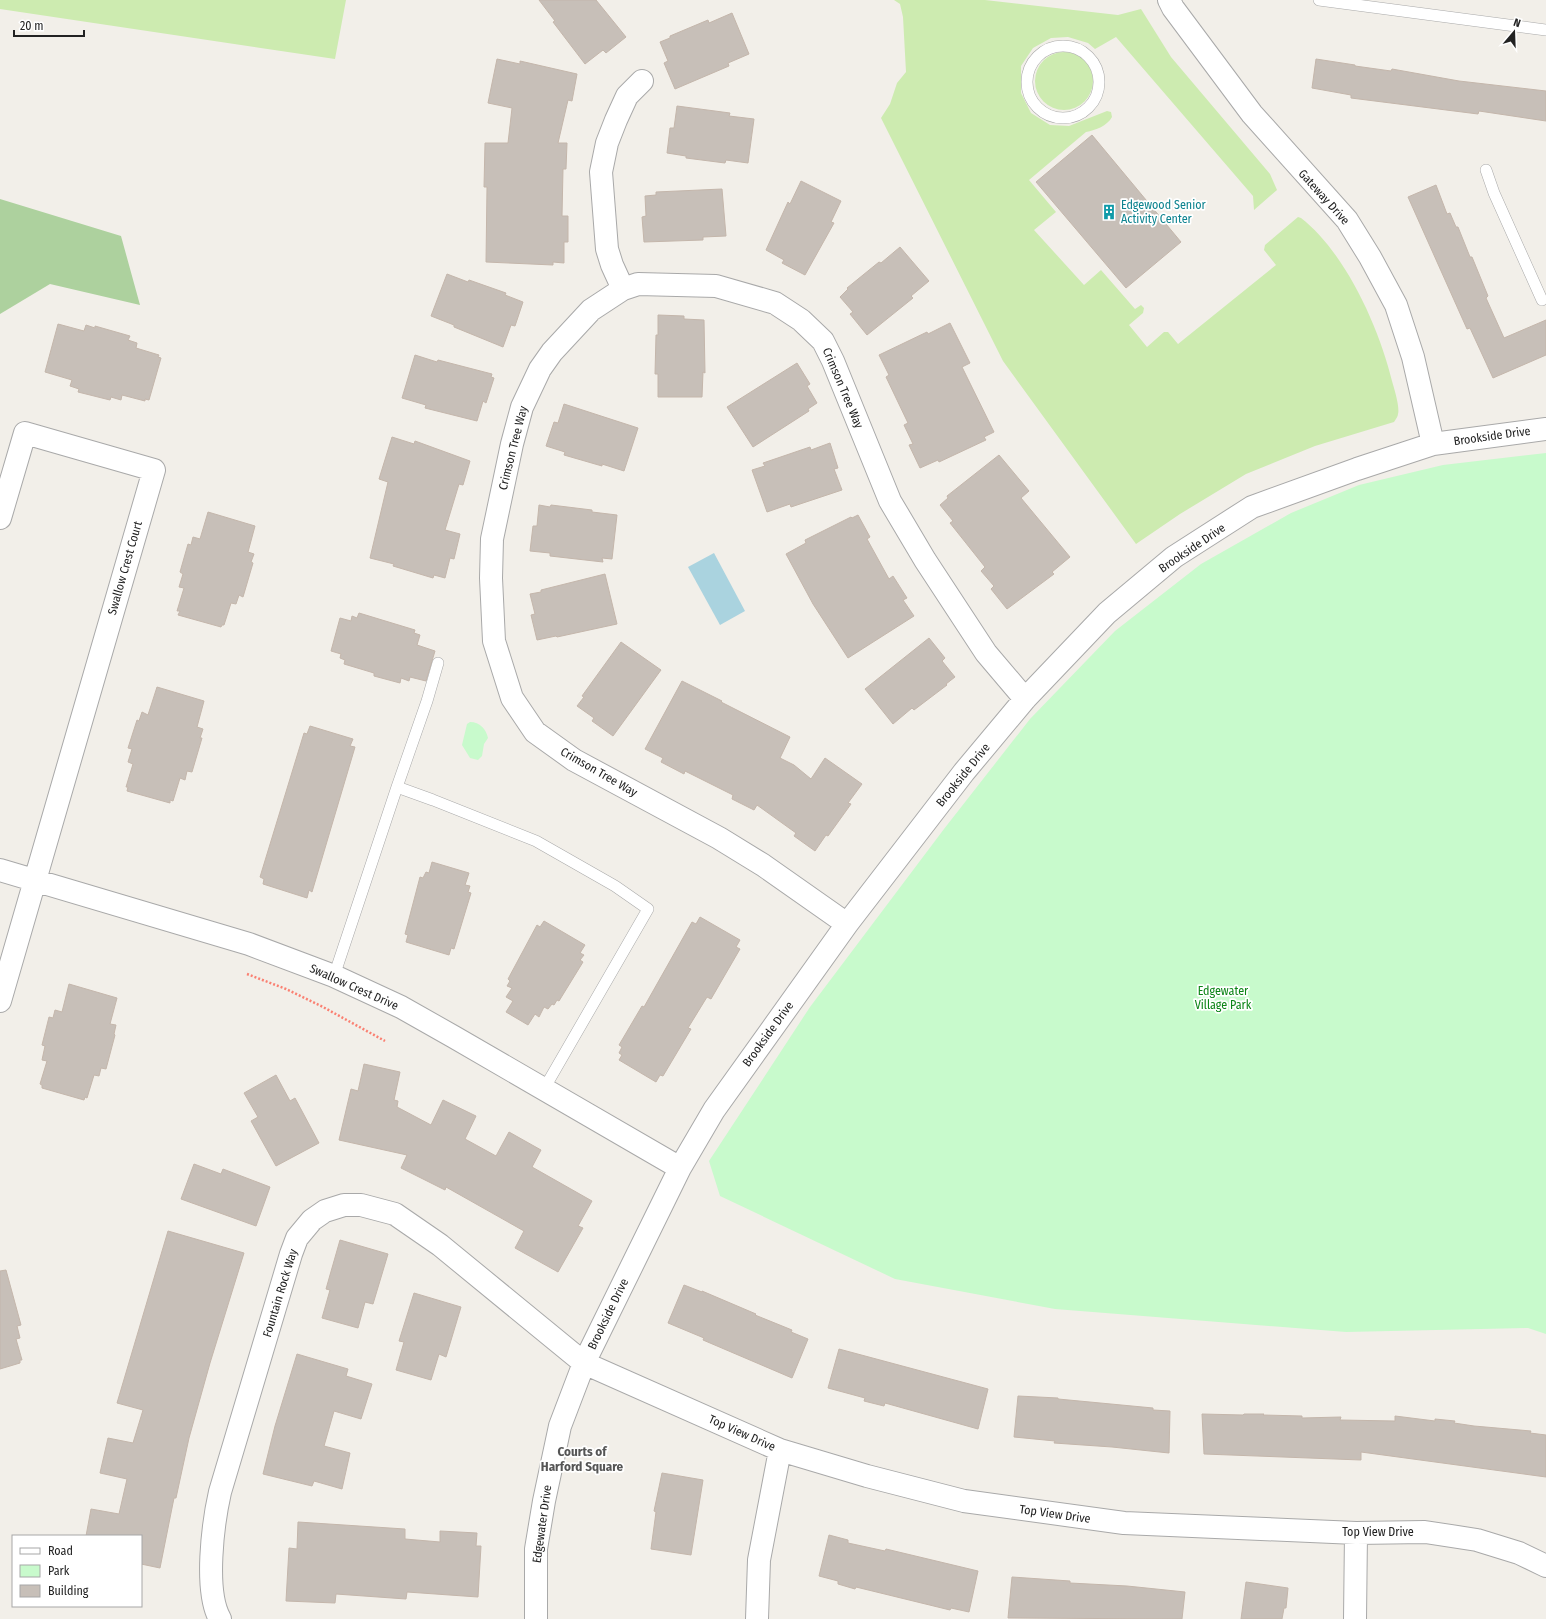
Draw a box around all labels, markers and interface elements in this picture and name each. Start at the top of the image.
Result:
scale bar [14,12,84,38]
north arrow [1494,12,1534,52]
text: N [1512,16,1522,30]
text: 20 m [20,19,44,33]
street label: Gateway Drive [1296,167,1352,228]
place label: Edgewood Senior Activity Center [1121,198,1206,226]
building icon: Edgewood Senior Activity Center [1100,203,1118,221]
street label: Crimson Tree Way [820,346,867,431]
street label: Crimson Tree Way [496,404,530,492]
street label: Brookside Drive [1453,424,1531,448]
street label: Swallow Crest Court [105,519,145,616]
street label: Brookside Drive [1156,521,1228,575]
street label: Brookside Drive [933,741,993,809]
street label: Crimson Tree Way [558,744,640,800]
street label: Swallow Crest Drive [307,961,401,1013]
park label: Edgewater Village Park [1195,984,1252,1012]
street label: Brookside Drive [740,999,796,1069]
street label: Fountain Rock Way [260,1247,300,1339]
street label: Brookside Drive [585,1276,631,1352]
street label: Top View Drive [706,1412,778,1454]
district label: Courts of Harford Square [541,1444,624,1474]
street label: Edgewater Drive [530,1484,554,1564]
street label: Top View Drive [1019,1502,1091,1526]
street label: Top View Drive [1342,1525,1414,1539]
legend [12,1535,142,1607]
text: Road [48,1544,73,1558]
text: Park [48,1564,70,1578]
text: Building [48,1584,89,1598]

